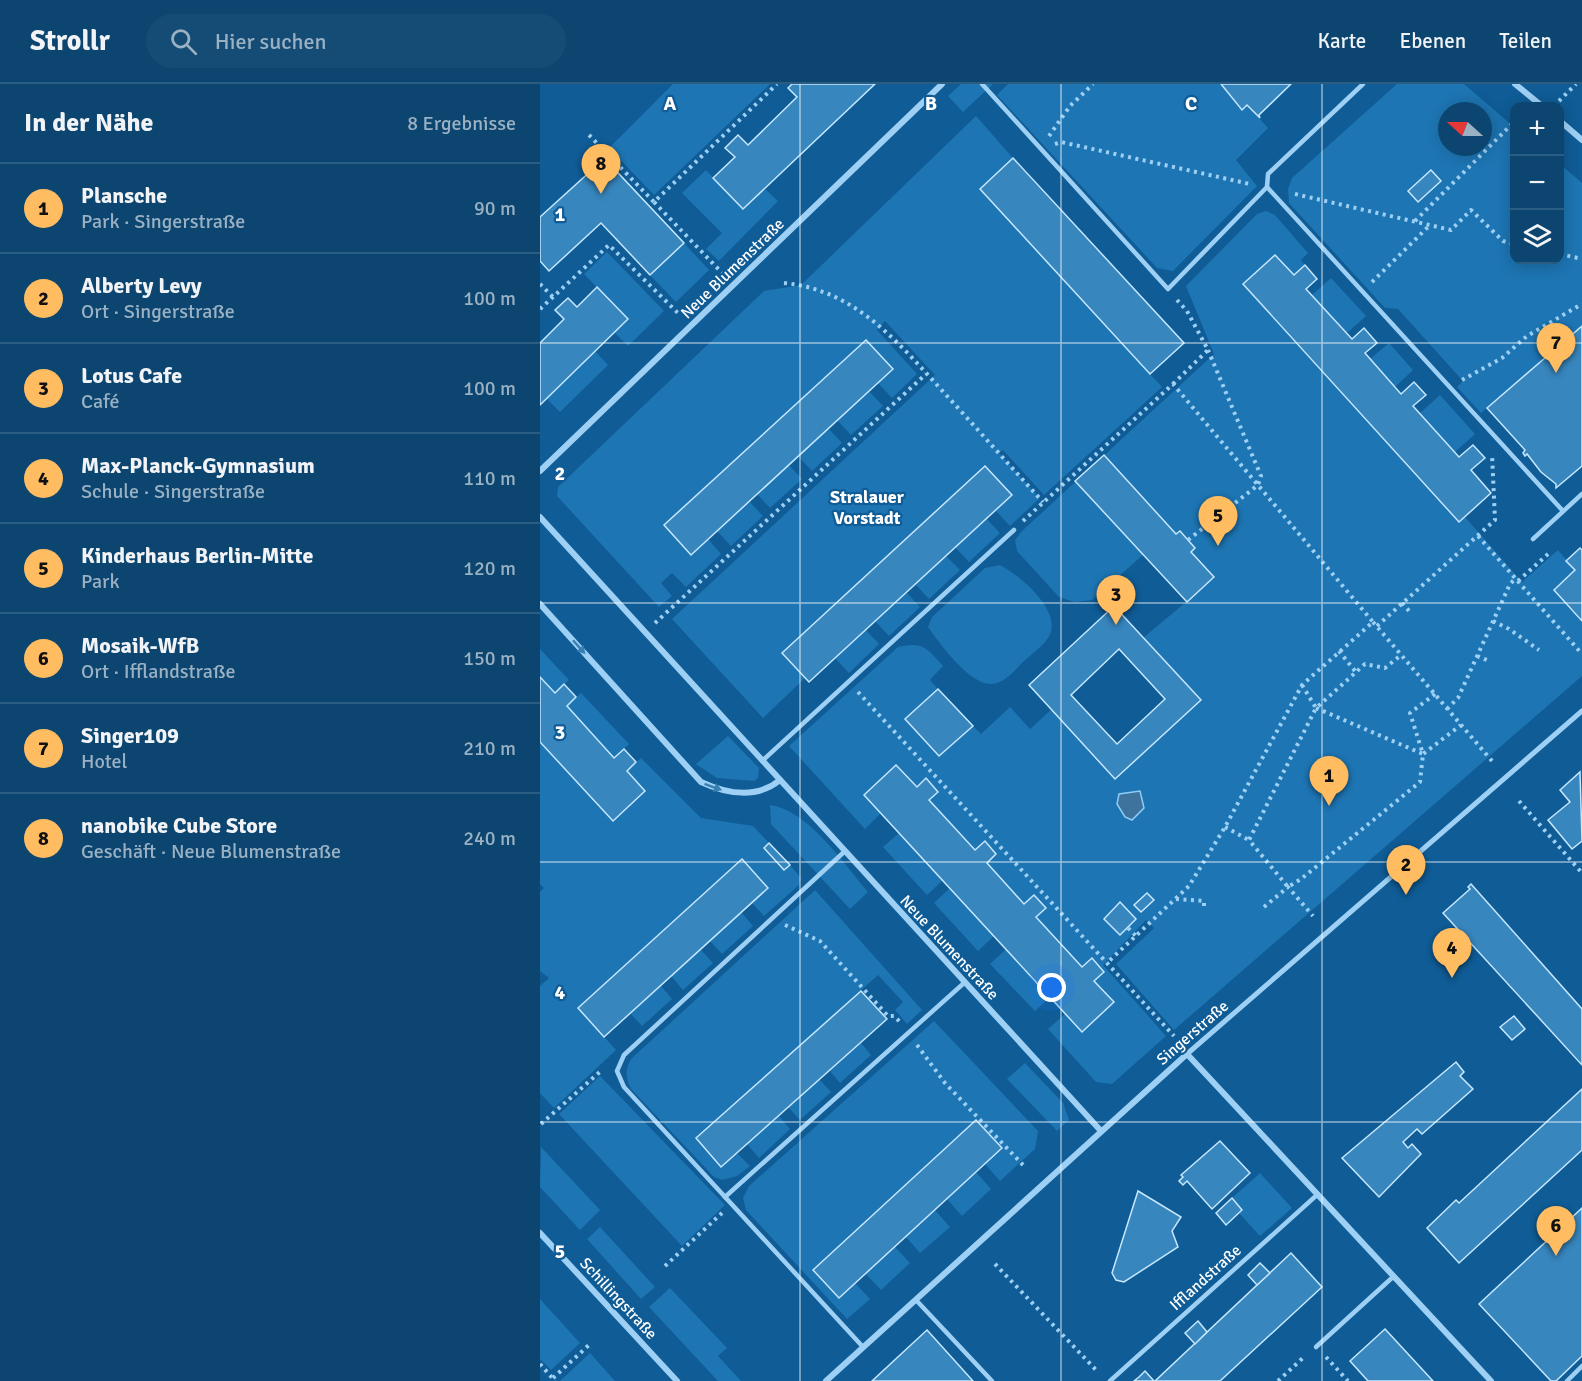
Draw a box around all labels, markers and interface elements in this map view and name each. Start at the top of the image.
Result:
search box [146,14,566,68]
text: Strollr [30,24,110,58]
icon: search [167,25,200,58]
text: Hier suchen [215,28,327,55]
text: Karte [1317,28,1366,54]
text: Ebenen [1399,28,1466,54]
text: Teilen [1499,28,1552,54]
text: A [664,91,677,116]
text: B [925,91,937,116]
text: C [1185,91,1197,116]
north arrow [1438,102,1492,156]
map controls [1510,102,1564,264]
button: + [1510,102,1564,156]
text: In der Nähe [24,107,154,139]
text: 8 Ergebnisse [407,111,516,136]
pin: 8 [582,144,620,194]
button: − [1510,156,1564,210]
text: Plansche [81,182,167,209]
text: 1 [38,196,49,221]
text: 90 m [474,196,516,221]
text: 1 [555,202,566,227]
text: Park · Singerstraße [81,209,245,234]
button: layers [1510,210,1564,264]
street label: Neue Blumenstraße [677,214,789,323]
text: Alberty Levy [81,272,202,299]
text: 2 [38,286,49,311]
text: 100 m [463,286,516,311]
text: Ort · Singerstraße [81,299,235,324]
pin: 7 [1536,324,1576,373]
text: Lotus Cafe [81,362,182,389]
text: 3 [38,376,49,401]
text: 100 m [463,376,516,401]
text: Café [81,389,120,414]
text: Max-Planck-Gymnasium [81,452,315,479]
text: 2 [555,461,565,486]
text: 4 [38,466,49,491]
text: 110 m [463,466,516,491]
text: Schule · Singerstraße [81,479,265,504]
district label: Stralauer Vorstadt [830,486,905,529]
pin: 5 [1198,496,1238,546]
text: Kinderhaus Berlin-Mitte [81,542,313,569]
text: 5 [38,556,49,581]
text: 120 m [463,556,516,581]
text: Park [81,569,119,594]
pin: 3 [1096,576,1136,625]
text: Mosaik-WfB [81,632,199,659]
one-way arrow [572,640,586,655]
text: 6 [38,646,49,671]
text: 150 m [463,646,516,671]
text: Ort · Ifflandstraße [81,659,235,684]
text: 3 [555,720,565,745]
text: Singer109 [81,722,179,749]
text: 7 [38,736,49,761]
text: 210 m [463,736,516,761]
text: Hotel [81,749,127,774]
pin: 1 [1310,756,1348,806]
one-way arrow [705,782,723,792]
text: nanobike Cube Store [81,812,277,839]
text: 8 [38,826,49,851]
text: 240 m [463,826,516,851]
text: Geschäft · Neue Blumenstraße [81,839,341,864]
pin: 2 [1386,846,1426,895]
street label: Neue Blumenstraße [896,891,1003,1004]
pin: 4 [1432,928,1472,978]
your location [1037,973,1066,1002]
text: 4 [555,980,566,1005]
street label: Singerstraße [1153,996,1233,1069]
pin: 6 [1536,1206,1576,1256]
text: 5 [555,1239,565,1264]
street label: Ifflandstraße [1166,1240,1246,1315]
street label: Schillingstraße [575,1254,661,1344]

